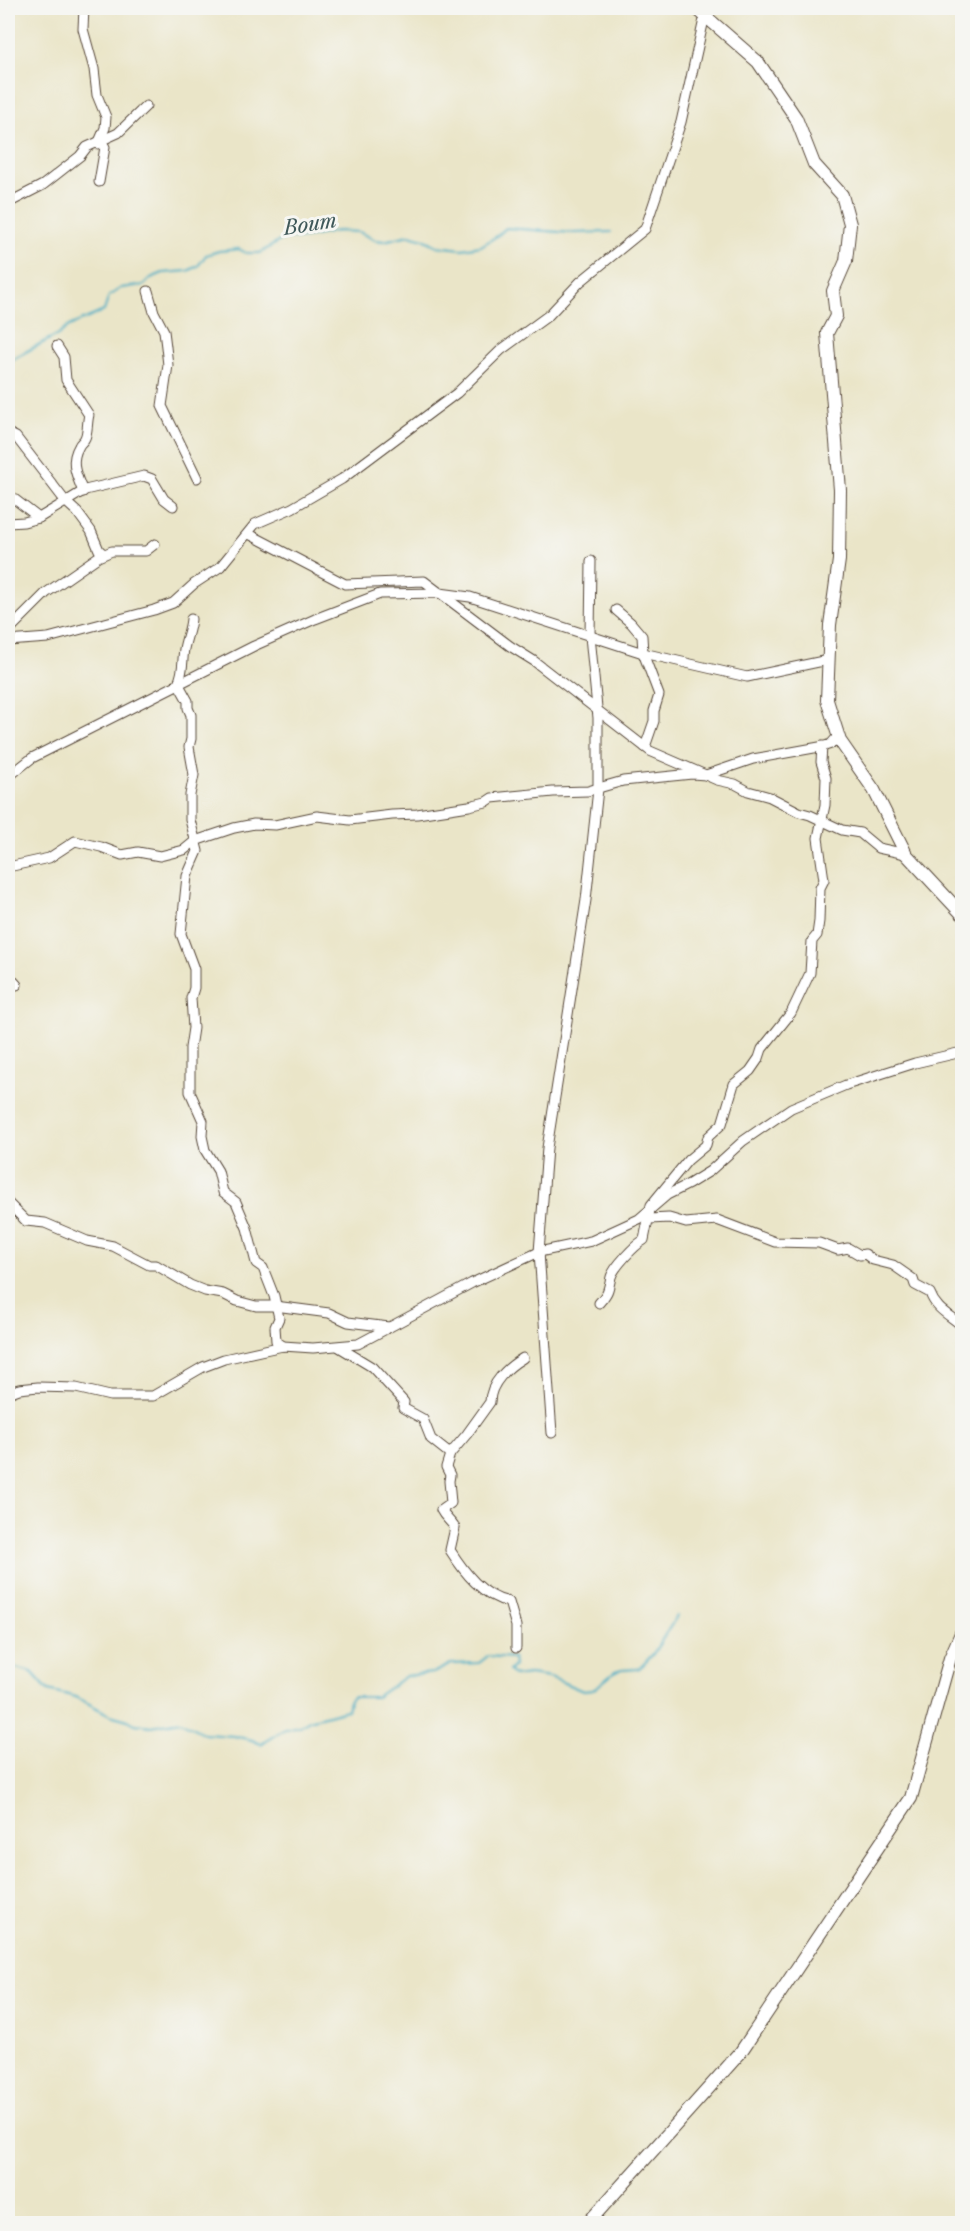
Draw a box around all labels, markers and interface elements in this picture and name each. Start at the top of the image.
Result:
water label: Boum [280,208,338,240]

